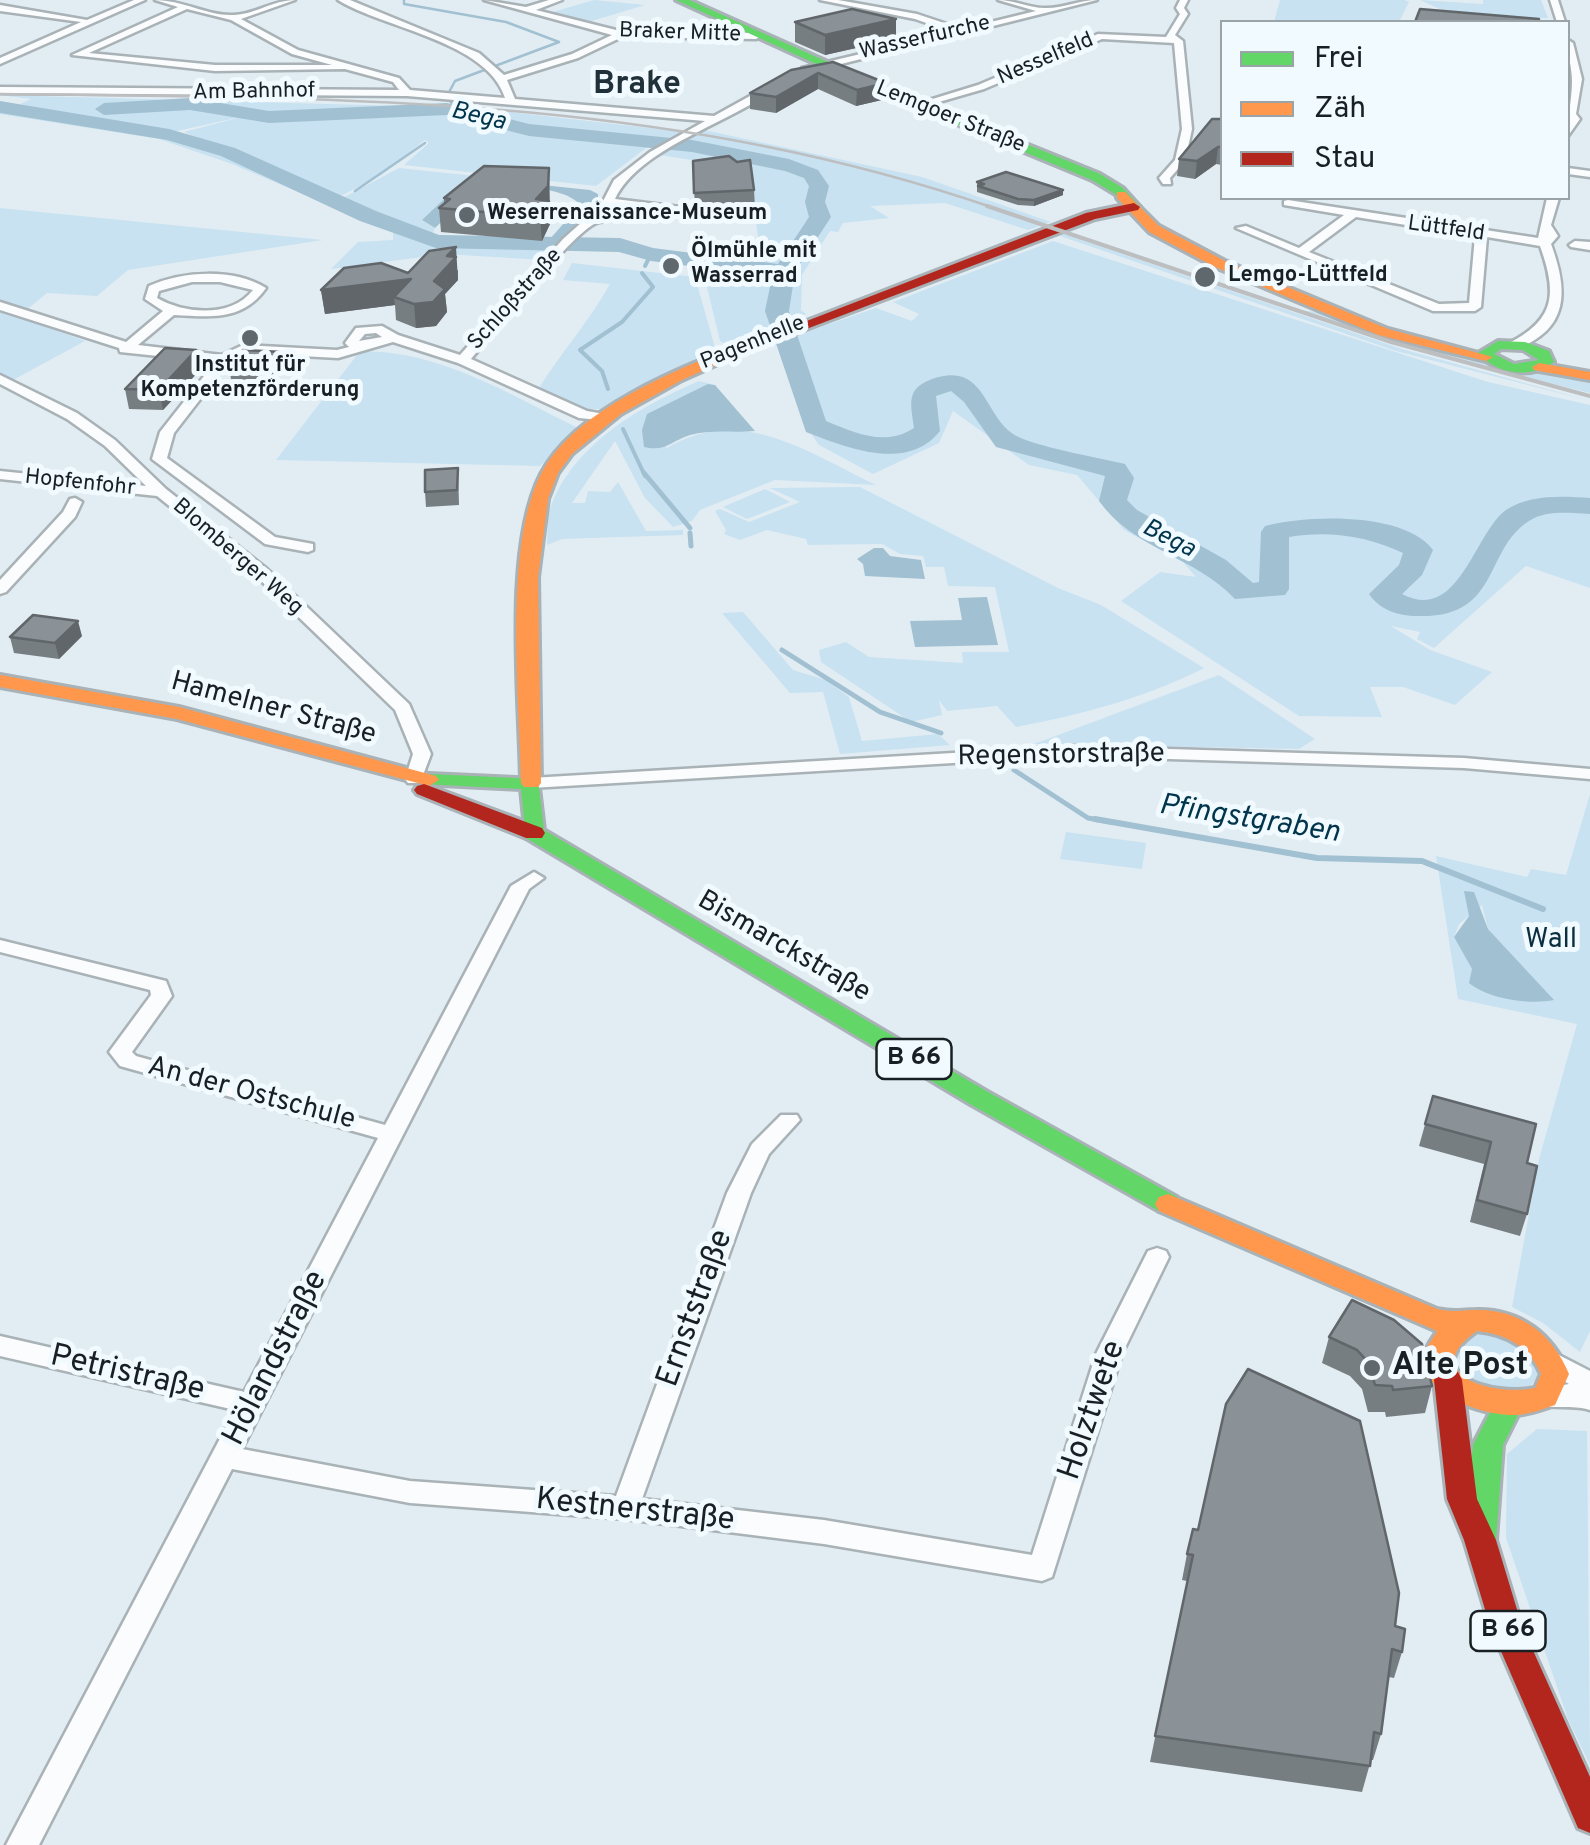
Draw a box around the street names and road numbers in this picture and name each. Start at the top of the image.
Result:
street label: Wasserfurche [857,11,993,67]
street label: Braker Mitte [619,19,741,49]
street label: Nesselfeld [994,28,1098,92]
street label: Lemgoer Straße [872,76,1028,160]
street label: Am Bahnhof [193,79,315,107]
street label: Lüttfeld [1406,212,1486,248]
street label: Schloßstraße [463,244,569,356]
street label: Pagenhelle [697,311,809,377]
street label: Hopfenfohr [23,465,137,503]
street label: Blomberger Weg [166,494,308,622]
street label: Hamelner Straße [167,666,379,754]
street label: Regenstorstraße [957,738,1165,776]
street label: Bismarckstraße [691,885,875,1011]
road number: B 66 [876,1039,952,1079]
street label: An der Ostschule [143,1051,359,1139]
street label: Ernststraße [651,1225,743,1393]
street label: Hölandstraße [216,1265,338,1453]
street label: Holztwete [1052,1336,1136,1486]
street label: Petristraße [46,1339,208,1411]
street label: Kestnerstraße [534,1482,736,1542]
road number: B 66 [1470,1611,1546,1651]

